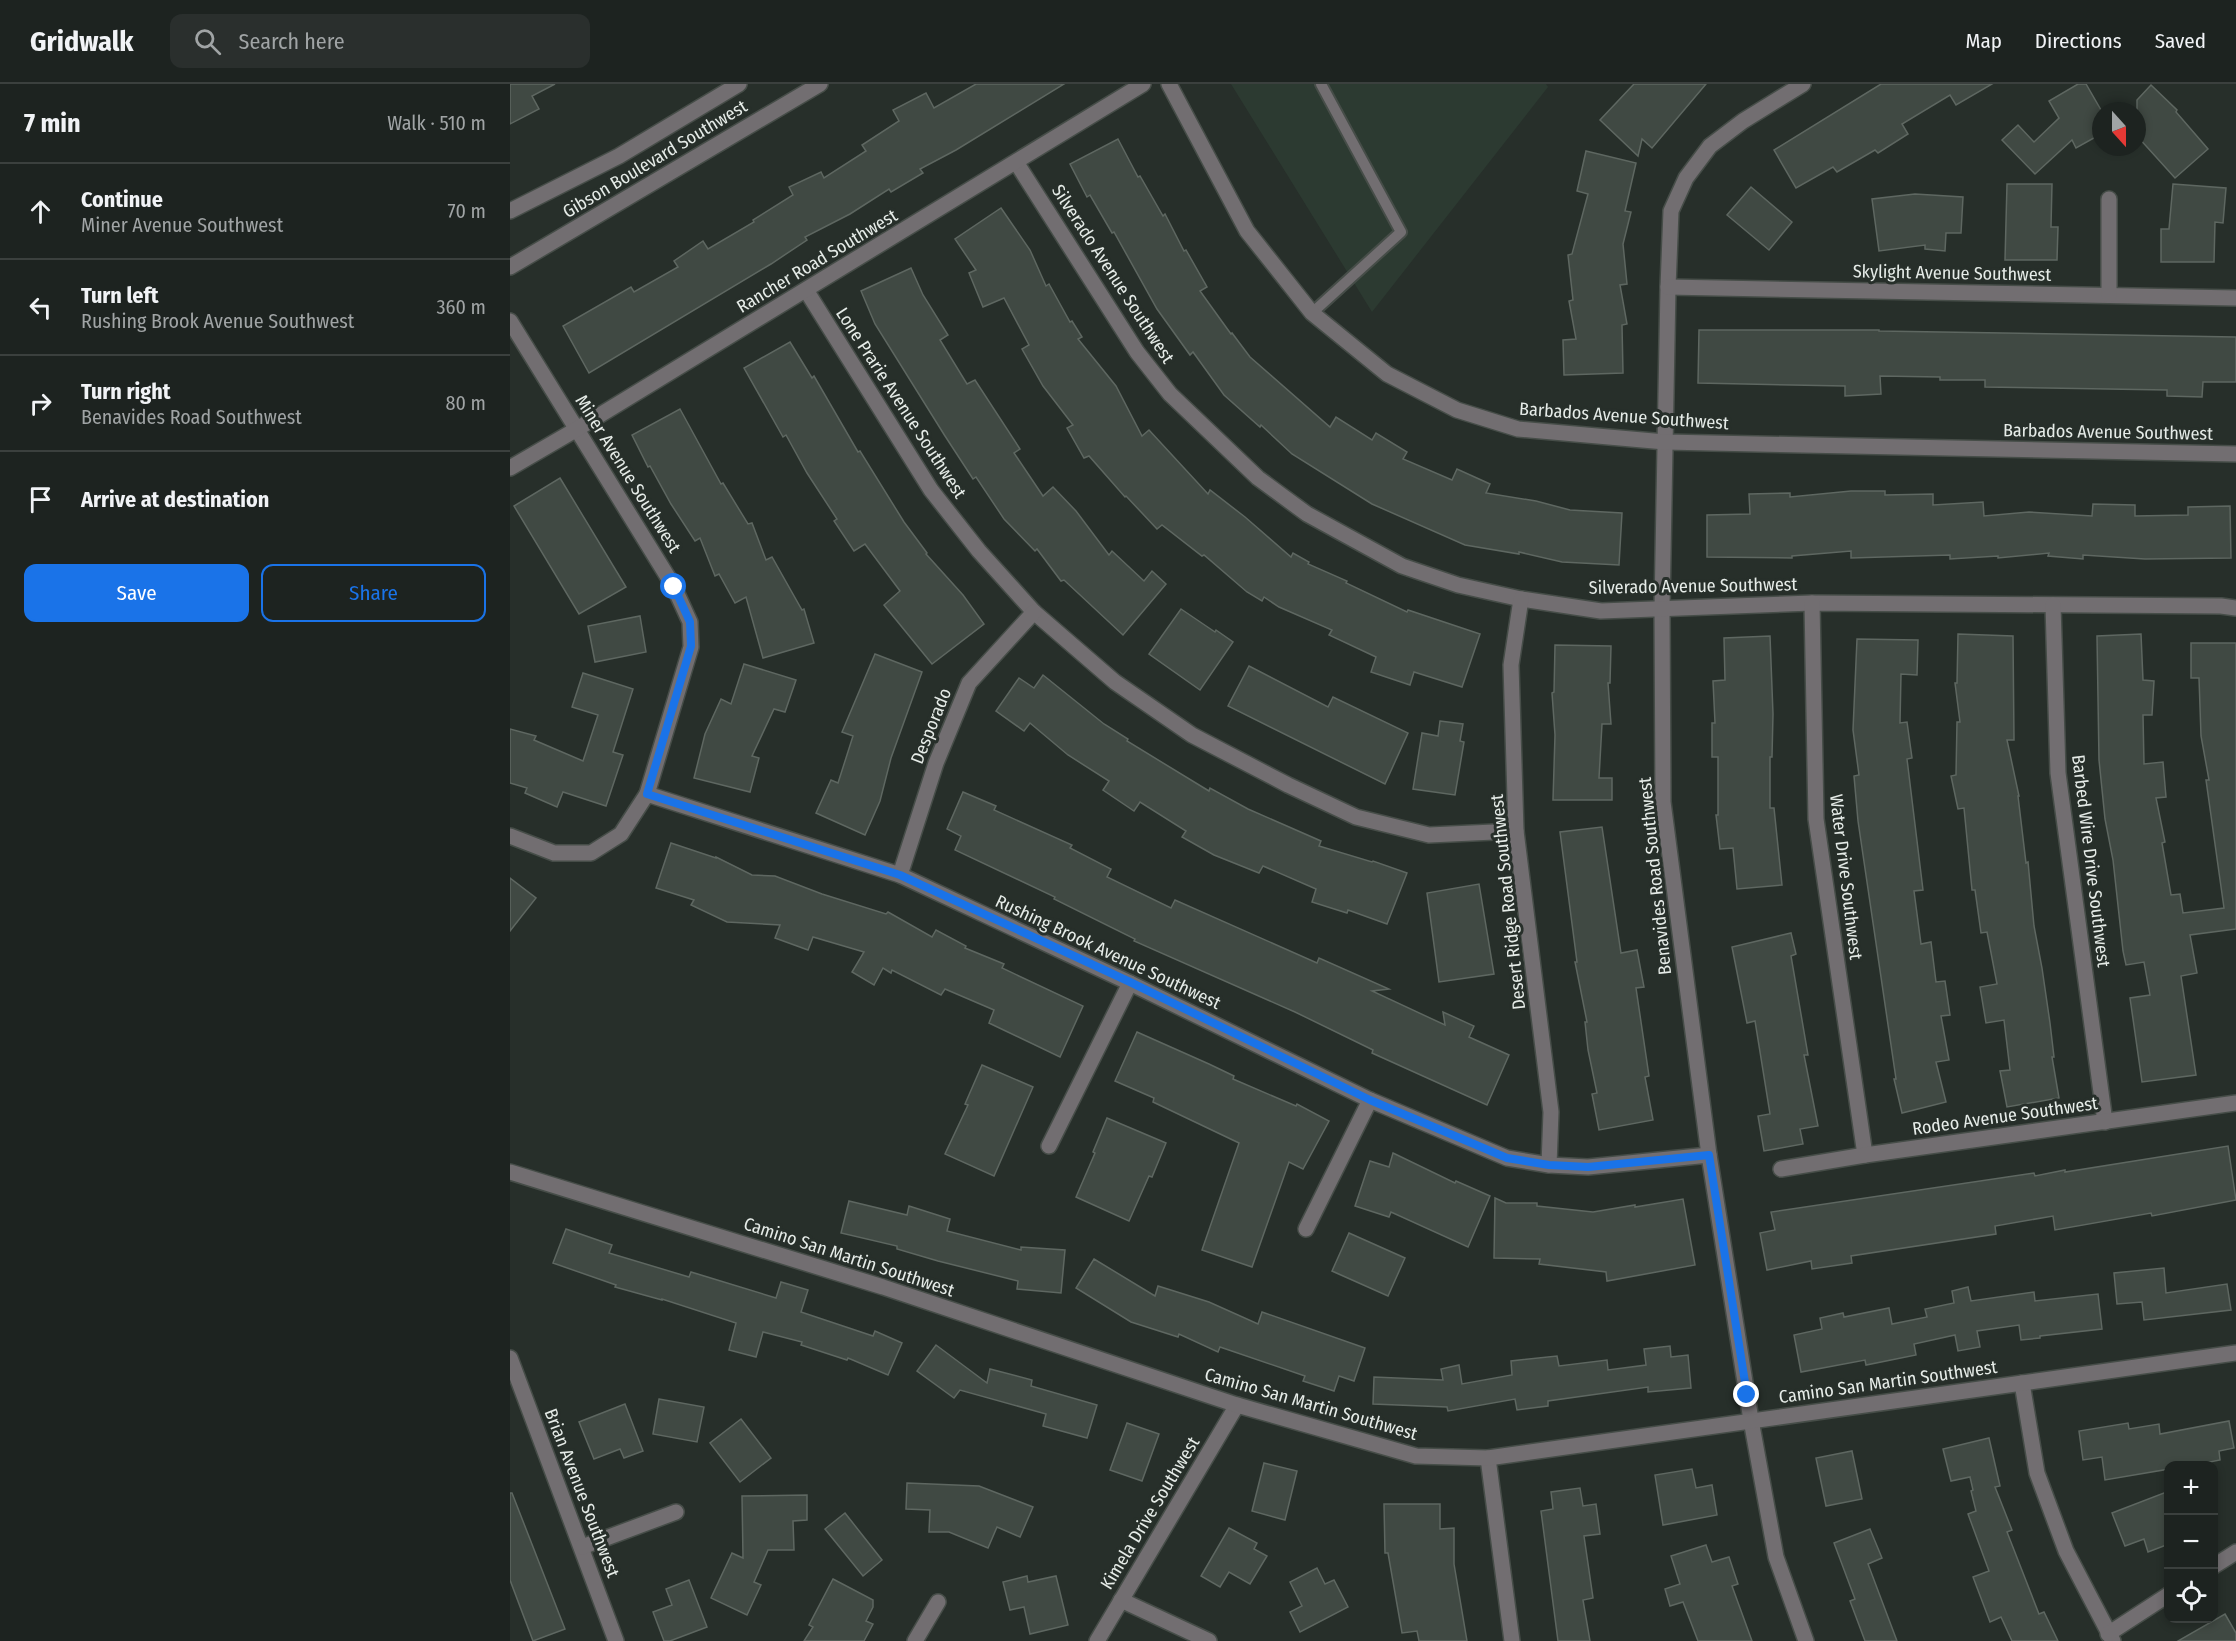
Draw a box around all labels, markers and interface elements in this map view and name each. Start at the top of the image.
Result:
search box [170,14,590,68]
text: Gridwalk [30,25,134,58]
icon: search [191,25,224,58]
text: Search here [239,28,345,55]
text: Map [1965,28,2002,54]
text: Directions [2035,28,2122,54]
text: Saved [2155,28,2206,54]
street label: Gibson Boulevard Southwest [559,95,751,223]
north arrow [2092,102,2146,156]
text: 7 min [24,108,81,139]
text: Walk · 510 m [387,111,486,135]
street label: Silverado Avenue Southwest [1047,181,1179,368]
text: Continue [81,186,163,213]
icon: ahead [24,195,57,228]
text: 70 m [448,199,486,223]
street label: Rancher Road Southwest [733,204,901,318]
text: Miner Avenue Southwest [81,213,283,237]
street label: Skylight Avenue Southwest [1853,260,2052,286]
text: Turn left [81,282,159,309]
icon: left [24,291,57,324]
text: 360 m [437,295,486,319]
street label: Lone Prarie Avenue Southwest [831,304,971,503]
text: Rushing Brook Avenue Southwest [81,309,354,333]
text: Turn right [81,378,170,405]
icon: right [24,387,57,420]
text: 80 m [446,391,486,415]
street label: Miner Avenue Southwest [570,391,686,557]
street label: Barbados Avenue Southwest [1519,398,1730,434]
text: Benavides Road Southwest [81,405,302,429]
street label: Barbados Avenue Southwest [2003,419,2213,445]
icon: arrive [24,483,57,516]
text: Arrive at destination [81,486,269,513]
button: Save [24,564,249,622]
button: Share [261,564,486,622]
route start [660,573,686,599]
street label: Silverado Avenue Southwest [1589,573,1798,599]
street label: Desporado [906,685,956,767]
street label: Barbed Wire Drive Southwest [2067,753,2115,969]
street label: Benavides Road Southwest [1634,776,1676,976]
street label: Desert Ridge Road Southwest [1486,793,1530,1011]
street label: Water Drive Southwest [1825,793,1867,961]
street label: Rushing Brook Avenue Southwest [992,890,1224,1014]
street label: Rodeo Avenue Southwest [1911,1092,2099,1140]
street label: Camino San Martin Southwest [741,1213,957,1302]
street label: Camino San Martin Southwest [1777,1356,1999,1408]
street label: Camino San Martin Southwest [1202,1363,1420,1445]
route end [1733,1381,1759,1407]
street label: Brian Avenue Southwest [540,1406,624,1581]
street label: Kimela Drive Southwest [1096,1433,1204,1593]
map controls [2164,1461,2218,1623]
button: + [2164,1461,2218,1515]
button: − [2164,1515,2218,1569]
button: locate [2164,1569,2218,1623]

